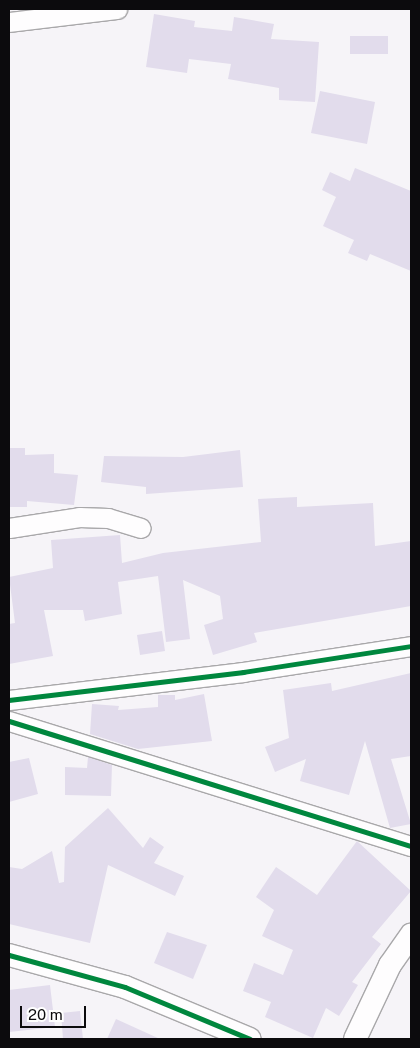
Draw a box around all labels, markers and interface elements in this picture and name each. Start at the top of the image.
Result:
scale bar [22,996,89,1028]
text: 20 m [28,1006,63,1023]

